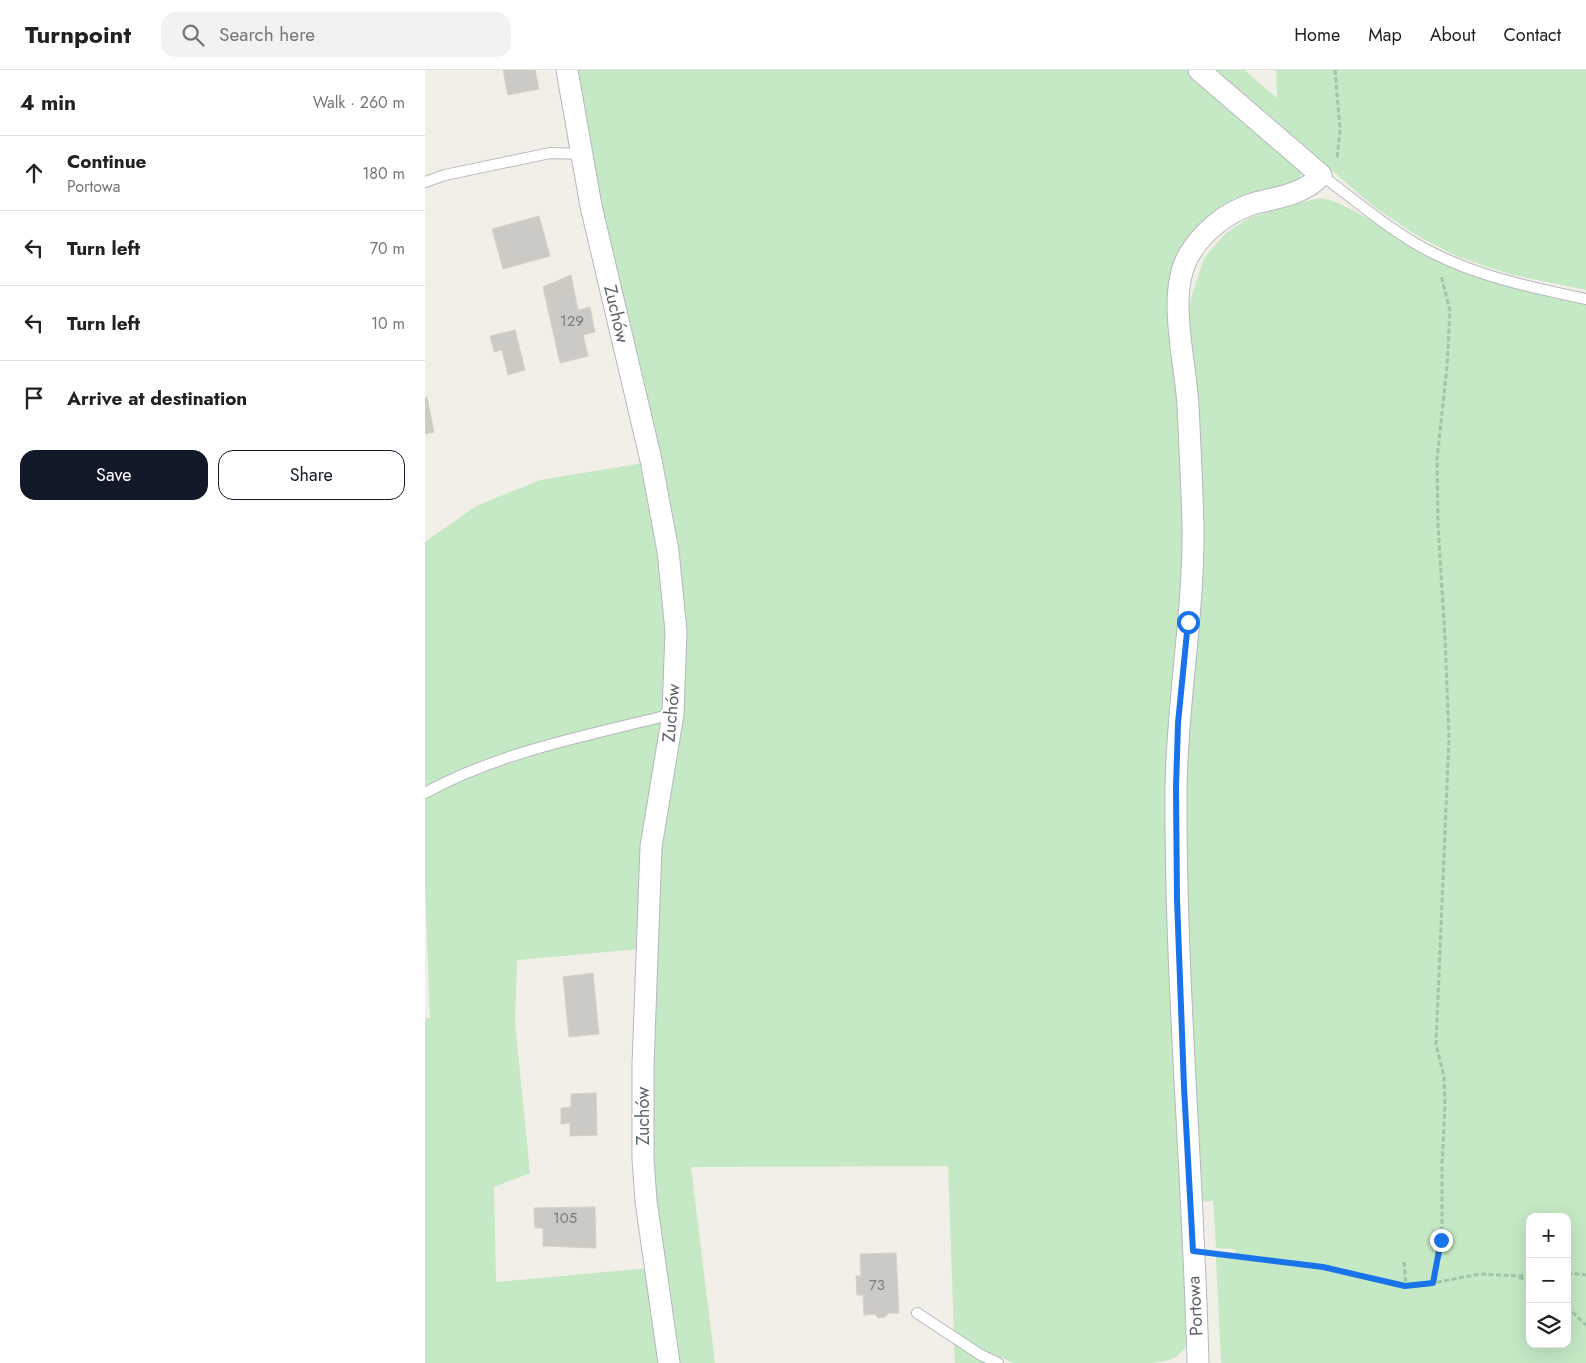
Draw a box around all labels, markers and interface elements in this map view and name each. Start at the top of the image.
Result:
search box [161,12,511,57]
text: Turnpoint [25,17,131,52]
icon: search [179,21,207,49]
text: Search here [219,21,315,48]
text: Home [1294,22,1340,48]
text: Map [1368,22,1402,48]
text: About [1430,22,1475,48]
text: Contact [1503,22,1561,48]
text: 4 min [20,88,76,118]
text: Walk · 260 m [313,91,405,114]
text: Continue [67,148,146,175]
icon: ahead [20,159,48,187]
text: 180 m [362,162,405,185]
text: Portowa [67,175,120,198]
icon: left [20,234,48,262]
text: Turn left [67,235,140,262]
text: 70 m [370,237,405,260]
street label: Zuchów [597,282,636,346]
icon: left [20,309,48,337]
text: Turn left [67,310,140,337]
house number: 129 [560,310,584,332]
text: 10 m [371,312,405,335]
icon: arrive [20,384,48,412]
text: Arrive at destination [67,385,247,412]
button: Save [20,450,208,500]
button: Share [218,450,405,500]
route start [1177,611,1200,634]
street label: Zuchów [655,682,687,743]
street label: Zuchów [630,1086,656,1145]
house number: 105 [553,1207,577,1229]
map controls [1526,1213,1571,1348]
button: + [1526,1213,1571,1258]
route end [1430,1229,1453,1252]
button: − [1526,1258,1571,1303]
house number: 73 [869,1274,885,1296]
street label: Portowa [1180,1275,1210,1337]
button: layers [1526,1303,1571,1348]

